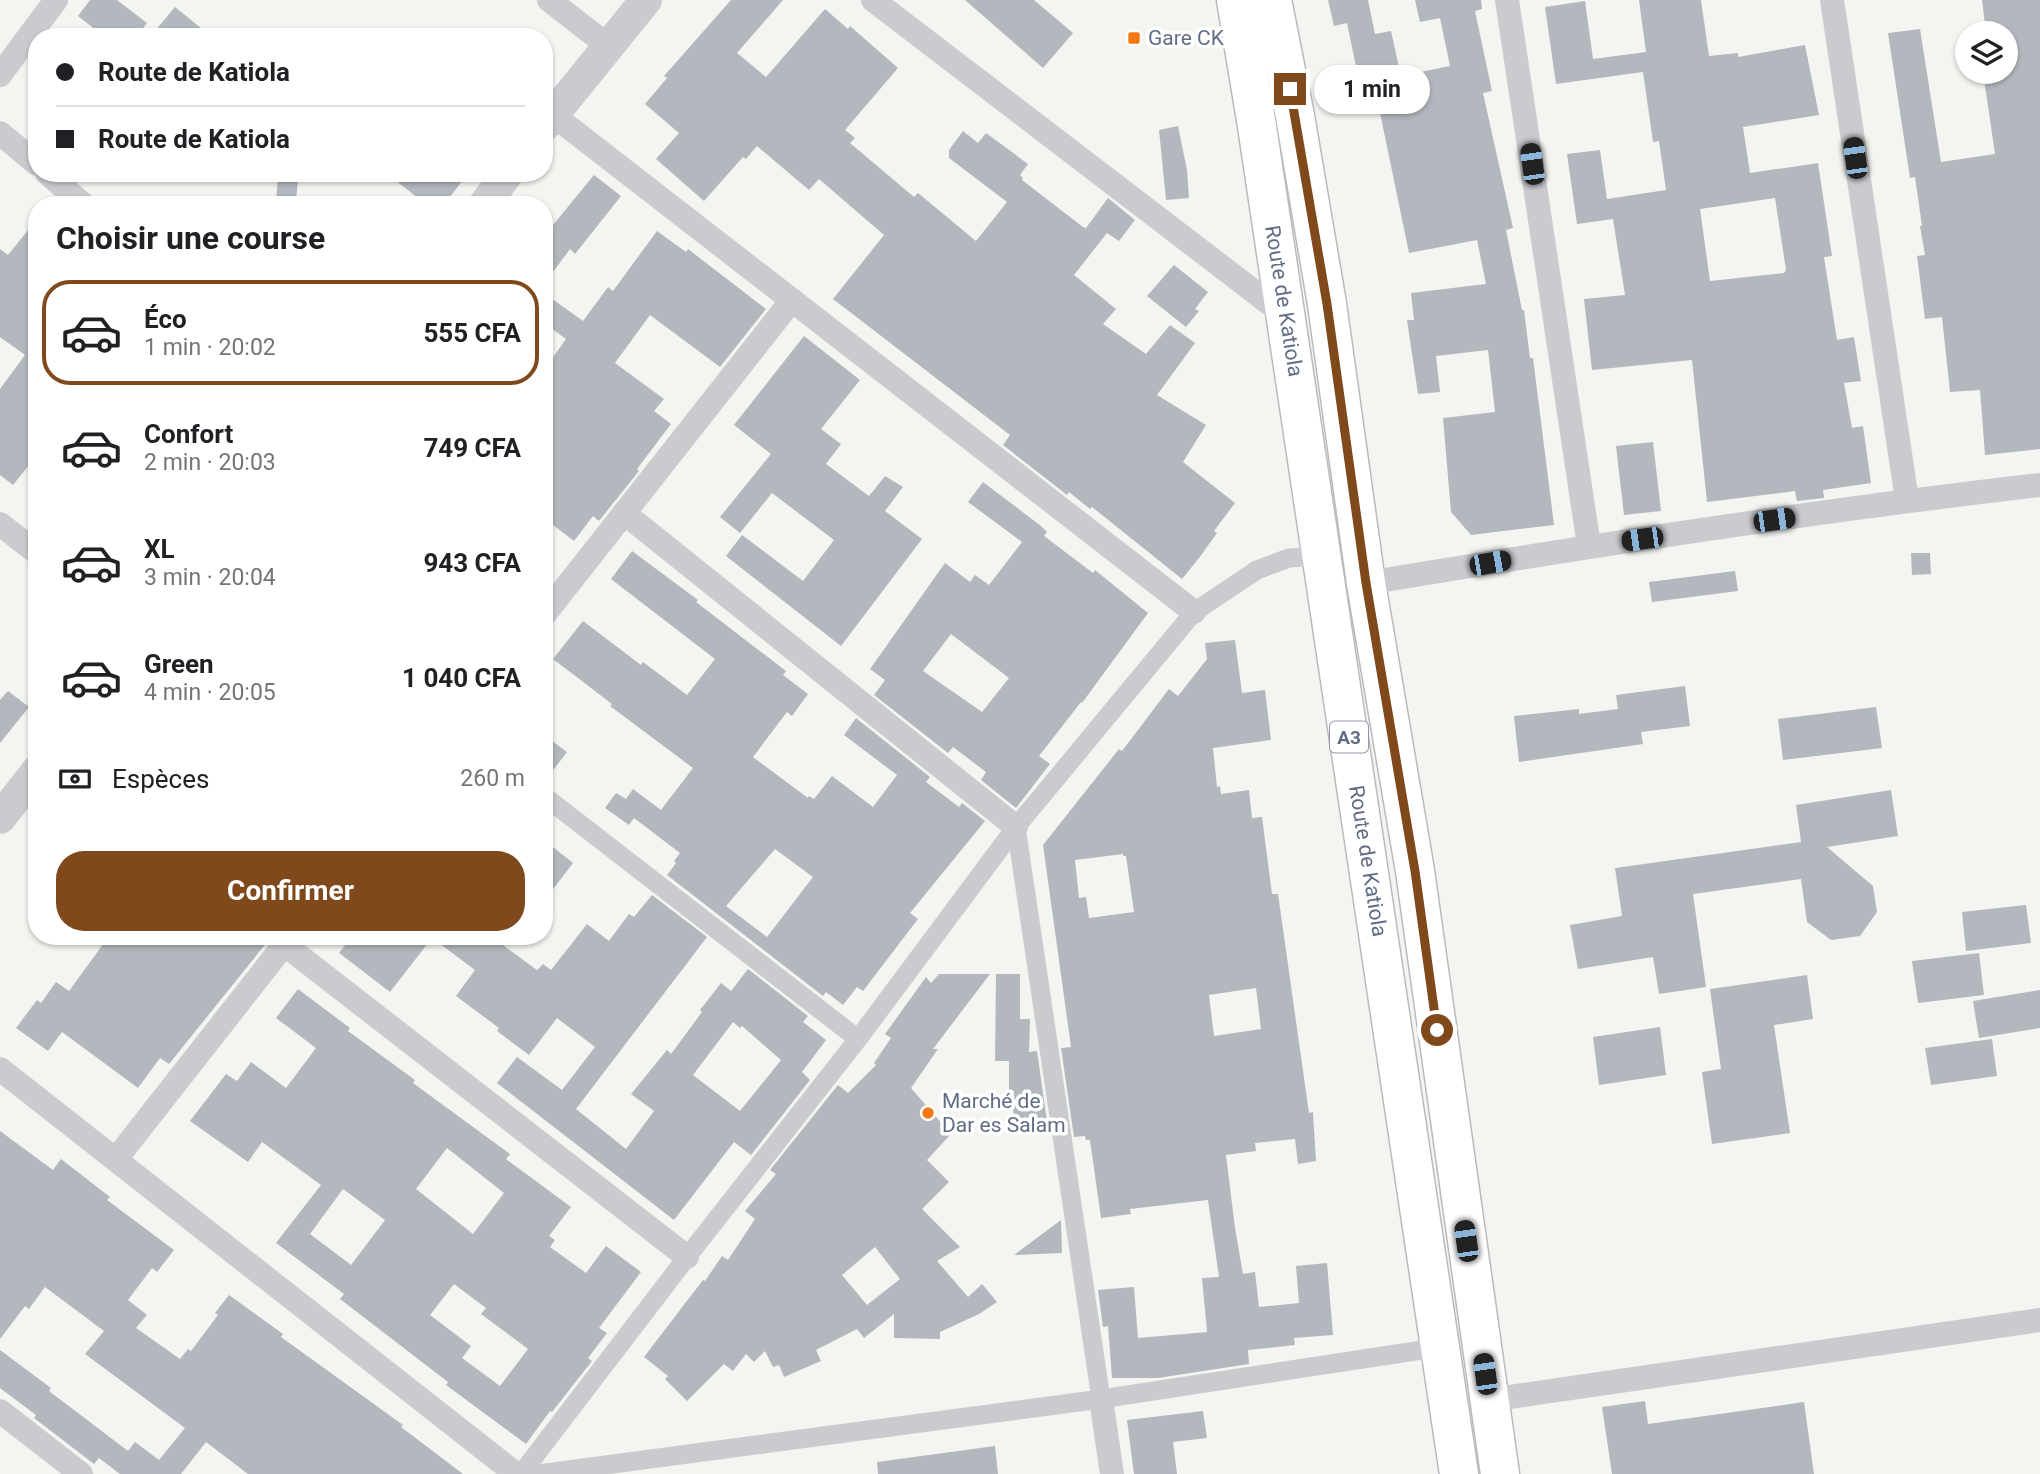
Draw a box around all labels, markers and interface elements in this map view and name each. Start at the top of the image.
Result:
map controls [1955,21,2018,84]
button: layers [1955,21,2018,84]
place label: Gare CK [1148,26,1225,50]
marker: Gare CK [1126,30,1142,46]
text: Route de Katiola [98,57,290,87]
callout: 1 min [1314,64,1430,114]
route end [1274,73,1306,105]
text: 1 min [1343,76,1401,103]
text: Route de Katiola [98,124,290,154]
car [1842,136,1869,180]
car [1519,142,1546,186]
text: Choisir une course [56,219,325,257]
street label: Route de Katiola [1260,224,1308,378]
icon: car [60,301,123,364]
text: Éco [144,304,187,334]
text: 555 CFA [423,318,521,348]
text: 1 min · 20:02 [144,334,276,361]
icon: car [60,416,123,479]
text: Confort [144,419,233,449]
text: 749 CFA [423,433,521,463]
text: 2 min · 20:03 [144,449,276,476]
car [1752,507,1797,533]
car [1620,526,1665,552]
icon: car [60,531,123,594]
text: XL [144,534,175,564]
text: 943 CFA [423,548,521,578]
car [1468,549,1513,577]
text: 3 min · 20:04 [144,564,276,591]
icon: car [60,646,123,709]
text: Green [144,649,214,679]
text: 1 040 CFA [402,663,521,693]
text: 4 min · 20:05 [144,679,276,706]
road number: A3 [1330,722,1368,752]
icon: cash [56,760,94,798]
text: Espèces [112,764,209,794]
text: 260 m [460,765,525,792]
street label: Route de Katiola [1344,784,1392,938]
button: Confirmer [56,851,525,931]
route start [1421,1014,1453,1046]
place label: Marché de Dar es Salam [942,1089,1066,1137]
marker: Marché de Dar es Salam [920,1105,936,1121]
car [1453,1219,1480,1263]
car [1472,1352,1499,1396]

